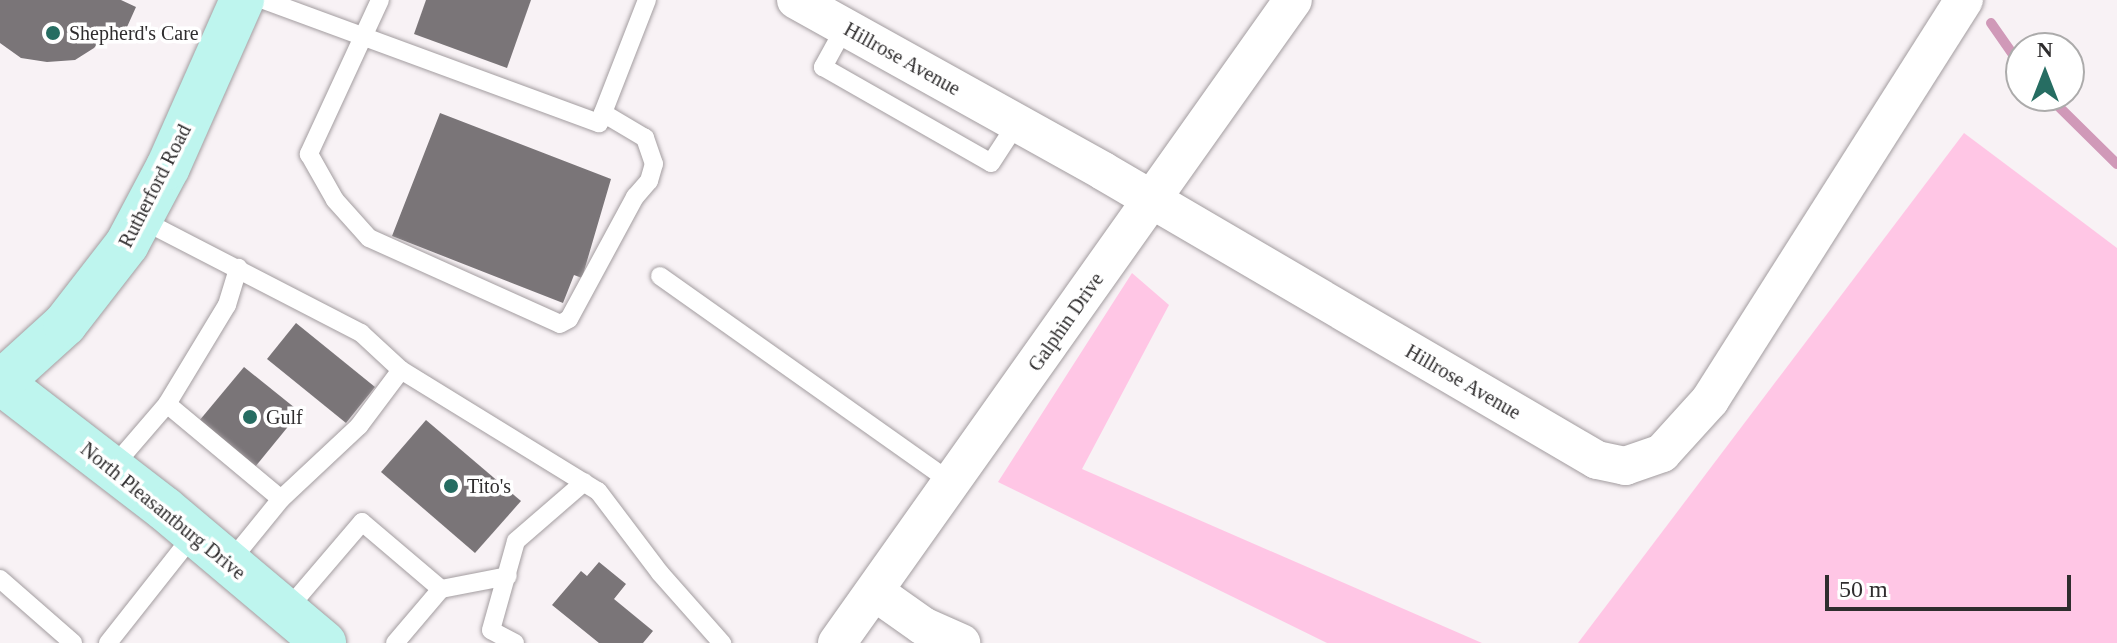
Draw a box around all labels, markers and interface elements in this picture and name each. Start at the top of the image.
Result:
street label: Hillrose Avenue [839,17,965,101]
place label: Shepherd's Care [69,21,199,45]
marker: Shepherd's Care [44,24,62,42]
north arrow [2005,32,2085,112]
text: N [2037,37,2053,62]
street label: Rutherford Road [114,120,196,252]
street label: Galphin Drive [1023,268,1109,376]
street label: Hillrose Avenue [1401,339,1525,425]
place label: Gulf [266,405,303,429]
marker: Gulf [241,408,259,426]
street label: North Pleasantburg Drive [76,437,250,585]
place label: Tito's [467,474,511,498]
marker: Tito's [442,477,460,495]
scale bar [1829,559,2075,609]
text: 50 m [1839,576,1888,602]

